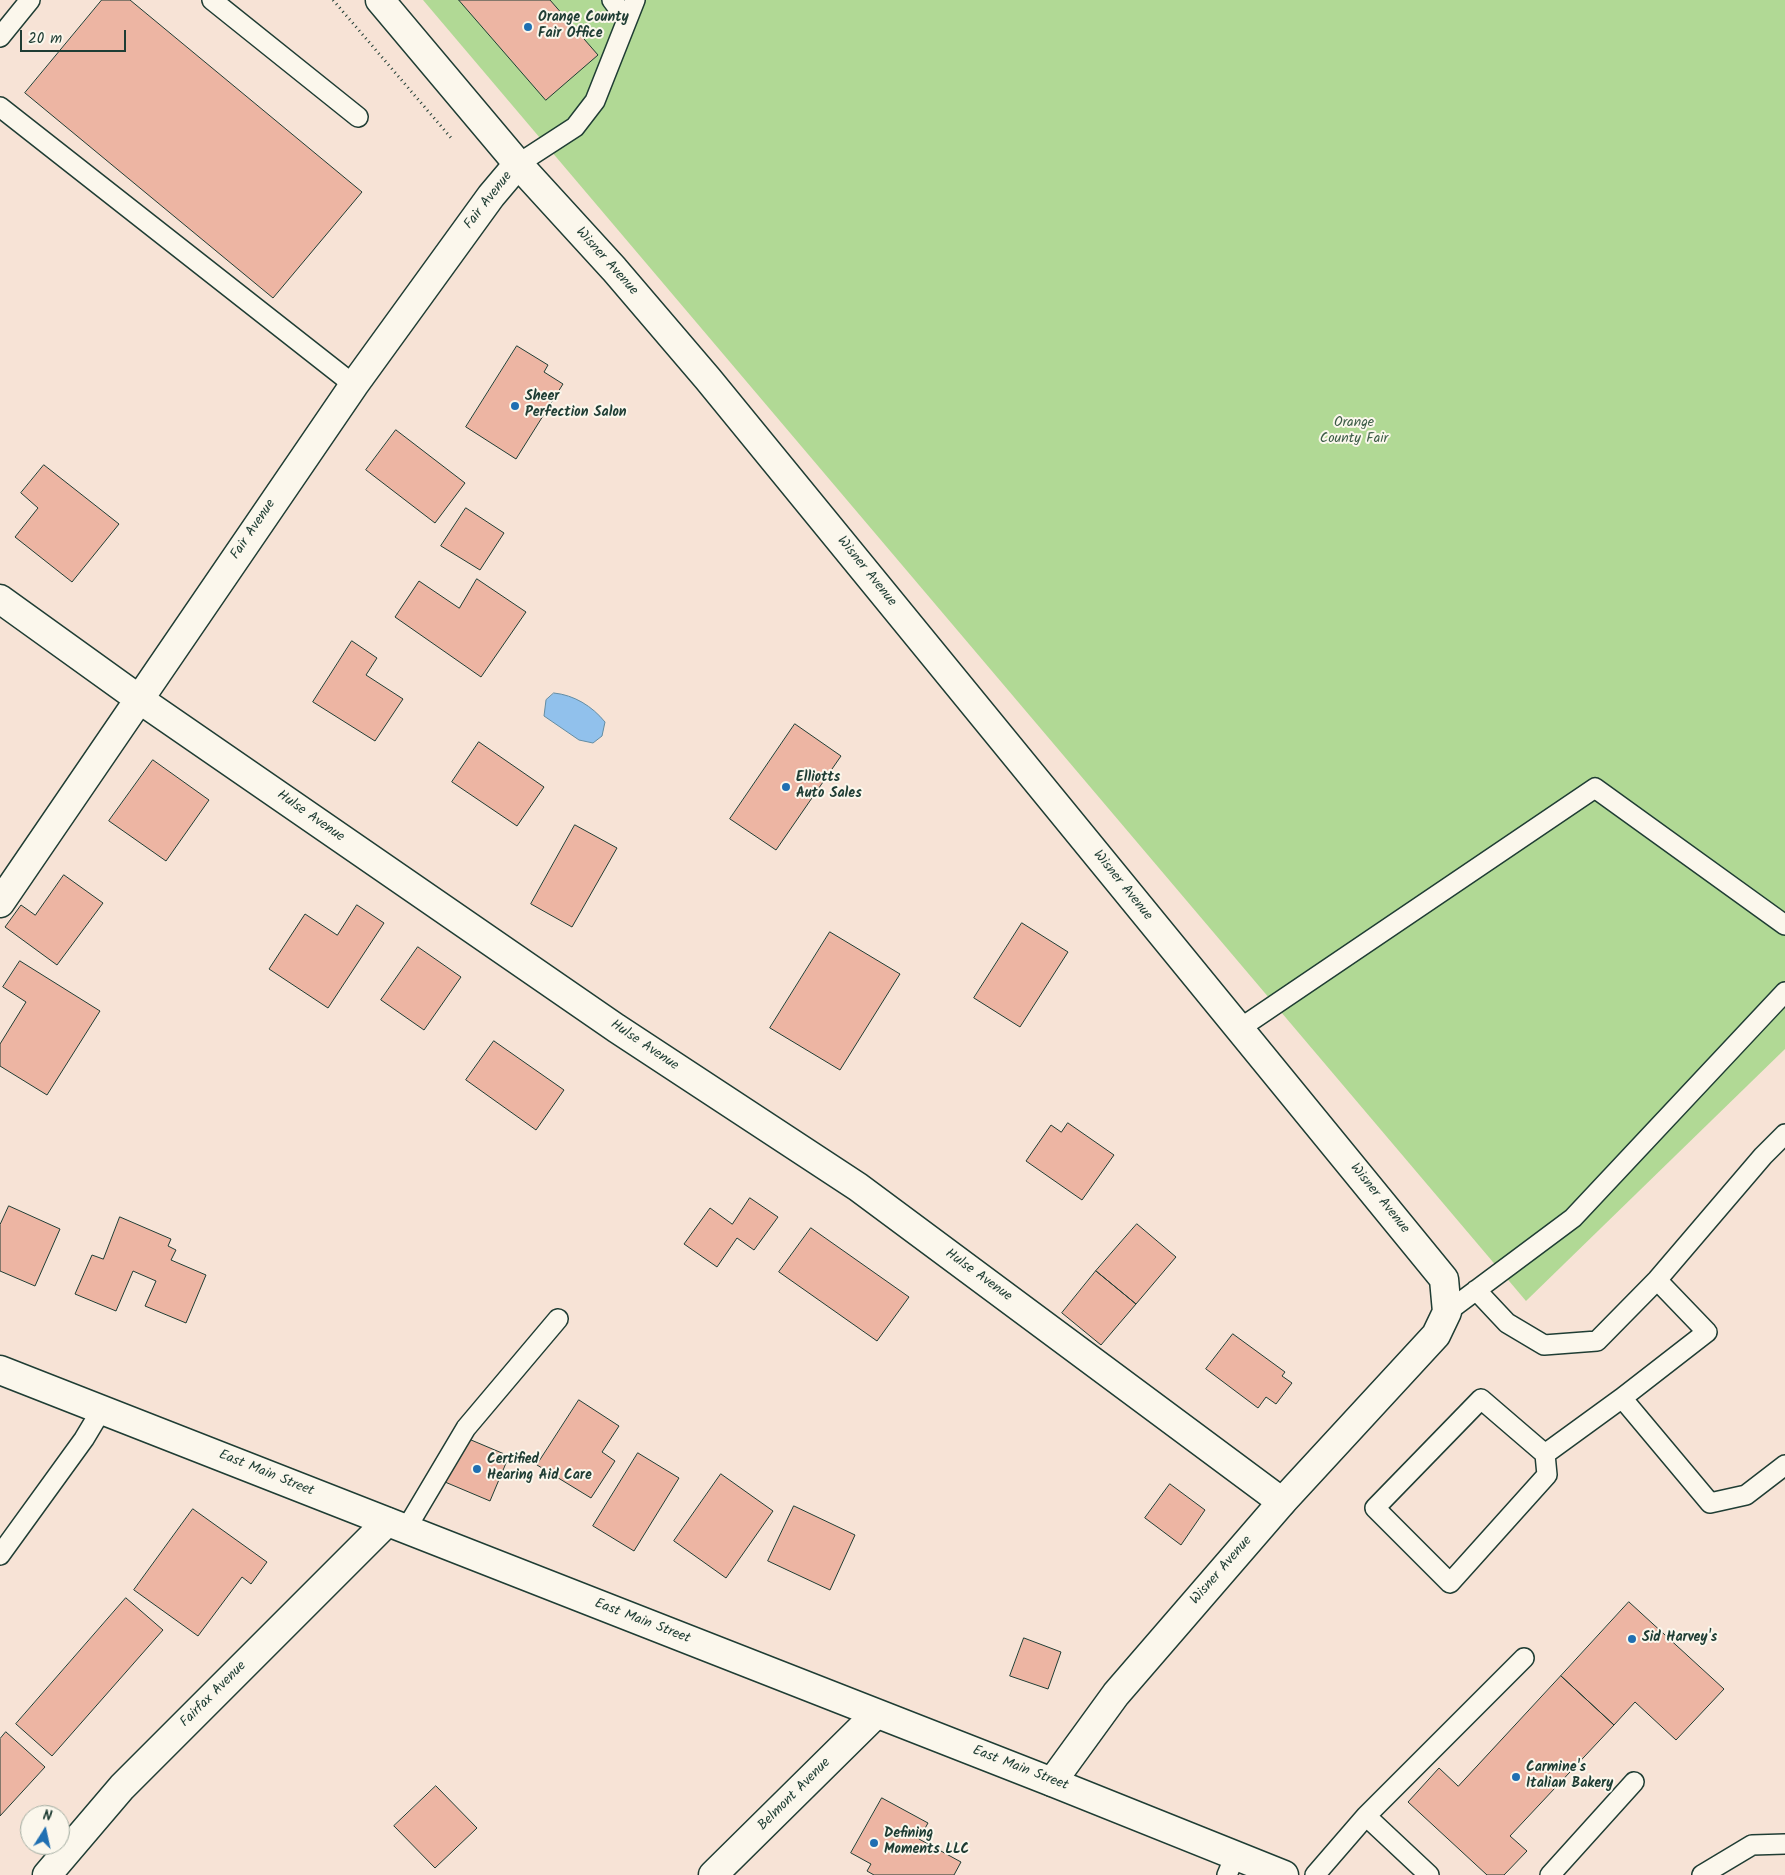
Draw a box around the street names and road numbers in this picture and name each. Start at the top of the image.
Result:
street label: Fair Avenue [461,169,517,233]
street label: Wisner Avenue [571,225,641,299]
street label: Fair Avenue [228,497,280,563]
street label: Wisner Avenue [833,534,899,610]
street label: Hulse Avenue [273,788,347,846]
street label: Wisner Avenue [1089,848,1155,924]
street label: Hulse Avenue [607,1017,681,1075]
street label: Wisner Avenue [1346,1161,1412,1237]
street label: Hulse Avenue [941,1246,1015,1306]
street label: East Main Street [216,1447,316,1501]
street label: Wisner Avenue [1188,1533,1256,1609]
street label: East Main Street [592,1596,692,1648]
street label: Fairfax Avenue [177,1658,251,1732]
street label: East Main Street [970,1743,1070,1795]
street label: Belmont Avenue [755,1755,835,1835]

